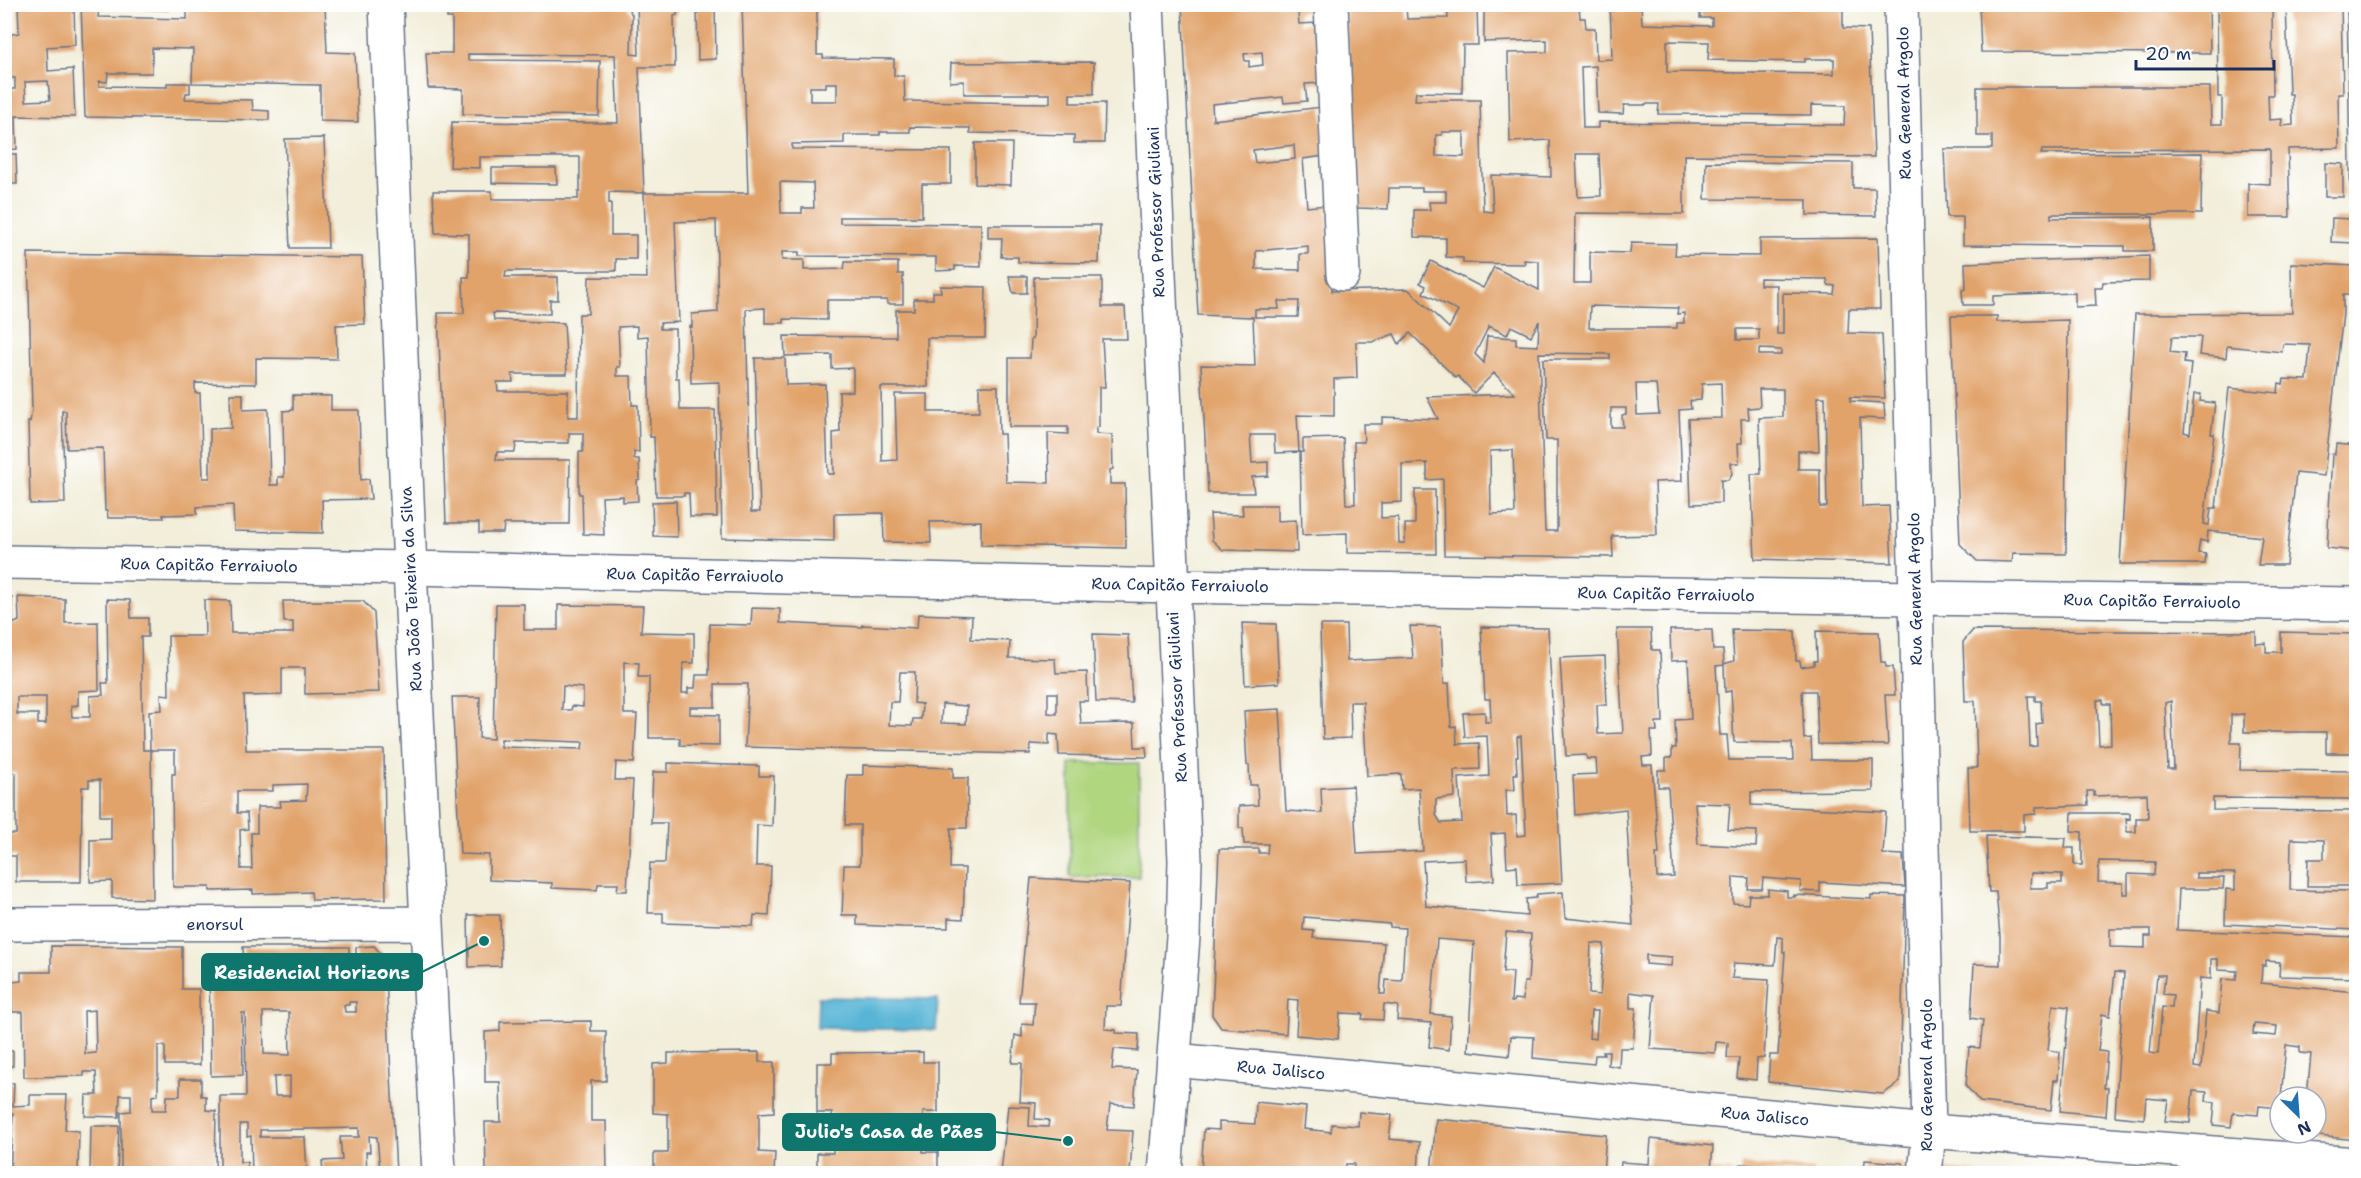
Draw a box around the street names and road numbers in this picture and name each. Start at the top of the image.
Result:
street label: Rua General Argolo [1892,26,1916,180]
street label: Rua Professor Giuliani [1143,126,1169,298]
street label: Rua João Teixeira da Silva [395,486,427,692]
street label: Rua General Argolo [1903,512,1927,666]
street label: Rua Capitão Ferraiuolo [120,553,298,577]
street label: Rua Capitão Ferraiuolo [606,563,784,587]
street label: Rua Capitão Ferraiuolo [1091,573,1269,597]
street label: Rua Capitão Ferraiuolo [1577,582,1755,606]
street label: Rua Capitão Ferraiuolo [2063,589,2241,613]
street label: Rua Professor Giuliani [1162,611,1192,783]
street label: enorsul [187,914,244,935]
street label: Rua General Argolo [1916,998,1937,1152]
street label: Rua Jalisco [1236,1056,1326,1084]
street label: Rua Jalisco [1720,1102,1810,1130]

